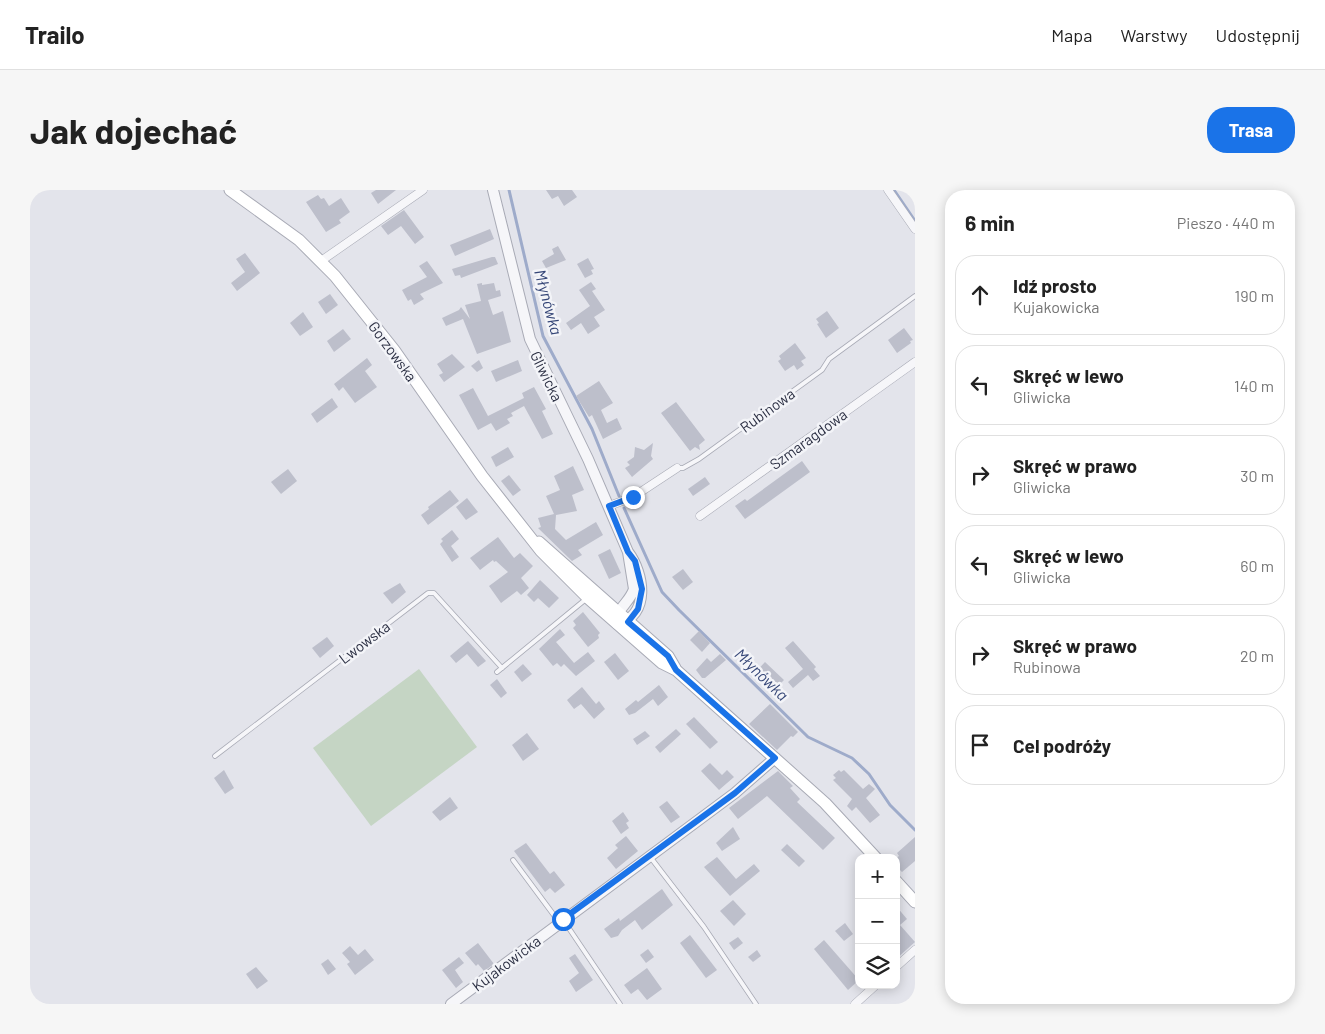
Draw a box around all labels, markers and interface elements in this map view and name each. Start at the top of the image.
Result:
text: Trailo [25,20,85,49]
text: Mapa [1051,24,1092,46]
text: Warstwy [1120,24,1188,46]
text: Udostępnij [1216,24,1300,46]
button: Trasa [1207,107,1295,153]
text: Jak dojechać [30,109,237,151]
text: 6 min [965,210,1015,235]
text: Pieszo · 440 m [1177,213,1275,232]
water label: Młynówka [531,267,567,337]
text: Idź prosto [1013,274,1097,297]
icon: ahead [966,281,994,309]
text: 190 m [1235,286,1274,305]
text: Kujakowicka [1013,297,1100,316]
street label: Gorzowska [365,317,421,385]
street label: Gliwicka [527,348,567,404]
text: Skręć w lewo [1013,364,1124,387]
icon: left [966,371,994,399]
text: 140 m [1234,376,1274,395]
street label: Rubinowa [736,384,798,436]
text: Gliwicka [1013,387,1071,406]
street label: Szmaragdowa [766,405,850,473]
text: Skręć w prawo [1013,454,1137,477]
icon: right [966,461,994,489]
text: 30 m [1240,466,1274,485]
text: Gliwicka [1013,477,1071,496]
route end [622,486,645,509]
text: Skręć w lewo [1013,544,1124,567]
icon: left [966,551,994,579]
text: 60 m [1240,556,1274,575]
text: Gliwicka [1013,567,1071,586]
street label: Lwowska [335,617,393,667]
text: Skręć w prawo [1013,634,1137,657]
icon: right [966,641,994,669]
water label: Młynówka [731,644,793,704]
text: 20 m [1240,646,1274,665]
text: Rubinowa [1013,657,1081,676]
icon: arrive [966,731,994,759]
text: Cel podróży [1013,734,1111,757]
map controls [855,854,900,989]
button: + [855,854,900,899]
button: − [855,899,900,944]
route start [552,908,575,931]
street label: Kujakowicka [468,931,544,995]
button: layers [855,944,900,989]

